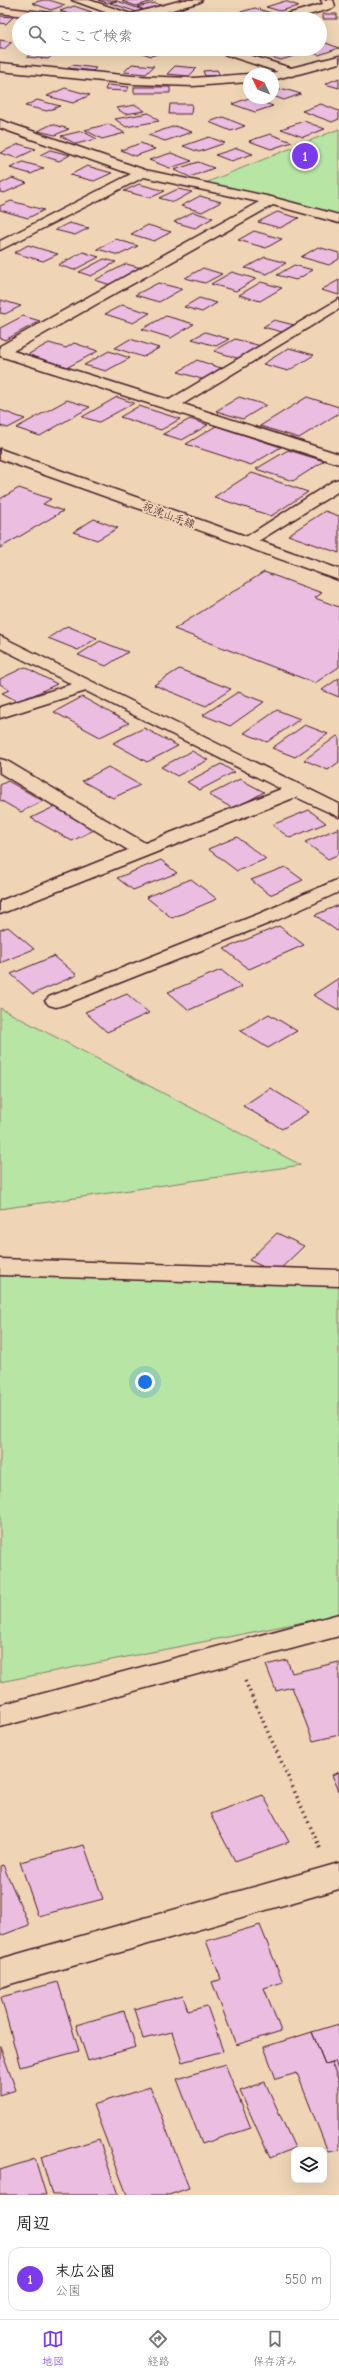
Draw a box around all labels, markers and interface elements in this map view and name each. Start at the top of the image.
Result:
search box [12,12,327,56]
icon: search [26,23,48,45]
text: ここで検索 [58,27,133,45]
north arrow [243,68,279,104]
pin: 1 [292,141,318,171]
street label: 祝津山手線 [141,500,197,531]
your location [135,1372,155,1392]
map controls [291,2147,327,2183]
button: layers [291,2147,327,2183]
text: 周辺 [16,2214,50,2233]
text: 末広公園 [55,2262,115,2280]
text: 1 [27,2272,33,2287]
text: 550 m [285,2272,322,2287]
text: 公園 [55,2283,81,2298]
tab: 地図 [42,2328,64,2368]
tab: 経路 [147,2328,169,2368]
tab: 保存済み [253,2328,297,2368]

